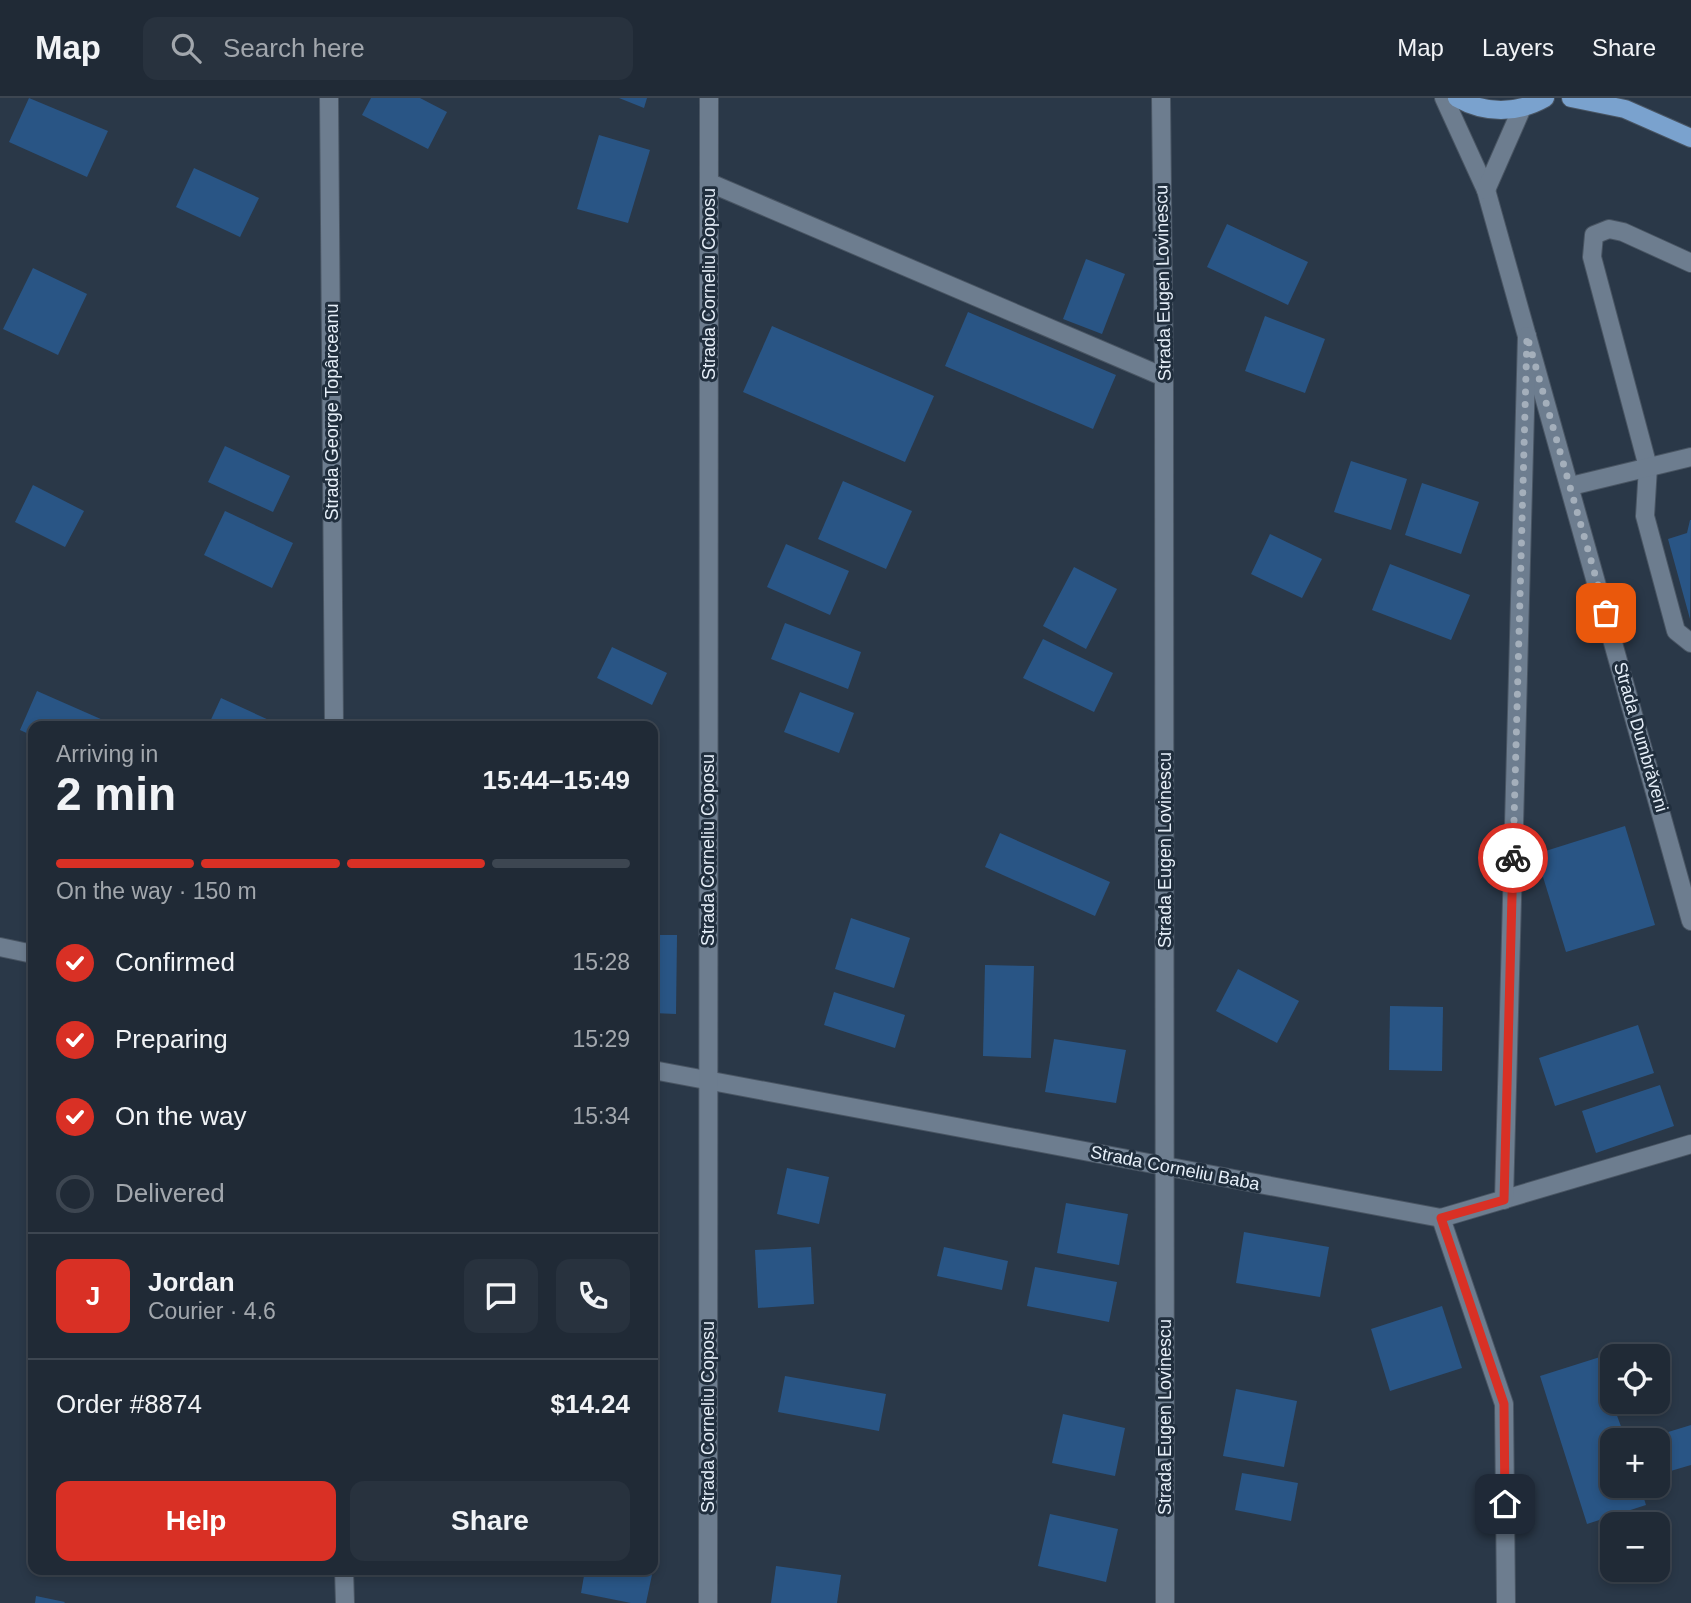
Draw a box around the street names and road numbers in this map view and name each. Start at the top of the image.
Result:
street label: Strada Eugen Lovinescu [1151,185,1175,381]
street label: Strada Corneliu Coposu [699,188,719,380]
street label: Strada George Topârceanu [322,304,342,520]
street label: Strada Dumbrăveni [1610,660,1672,814]
street label: Strada Eugen Lovinescu [1155,752,1175,948]
street label: Strada Corneliu Coposu [698,754,718,946]
street label: Strada Corneliu Baba [1089,1142,1262,1194]
street label: Strada Eugen Lovinescu [1155,1319,1175,1515]
street label: Strada Corneliu Coposu [698,1321,718,1513]

